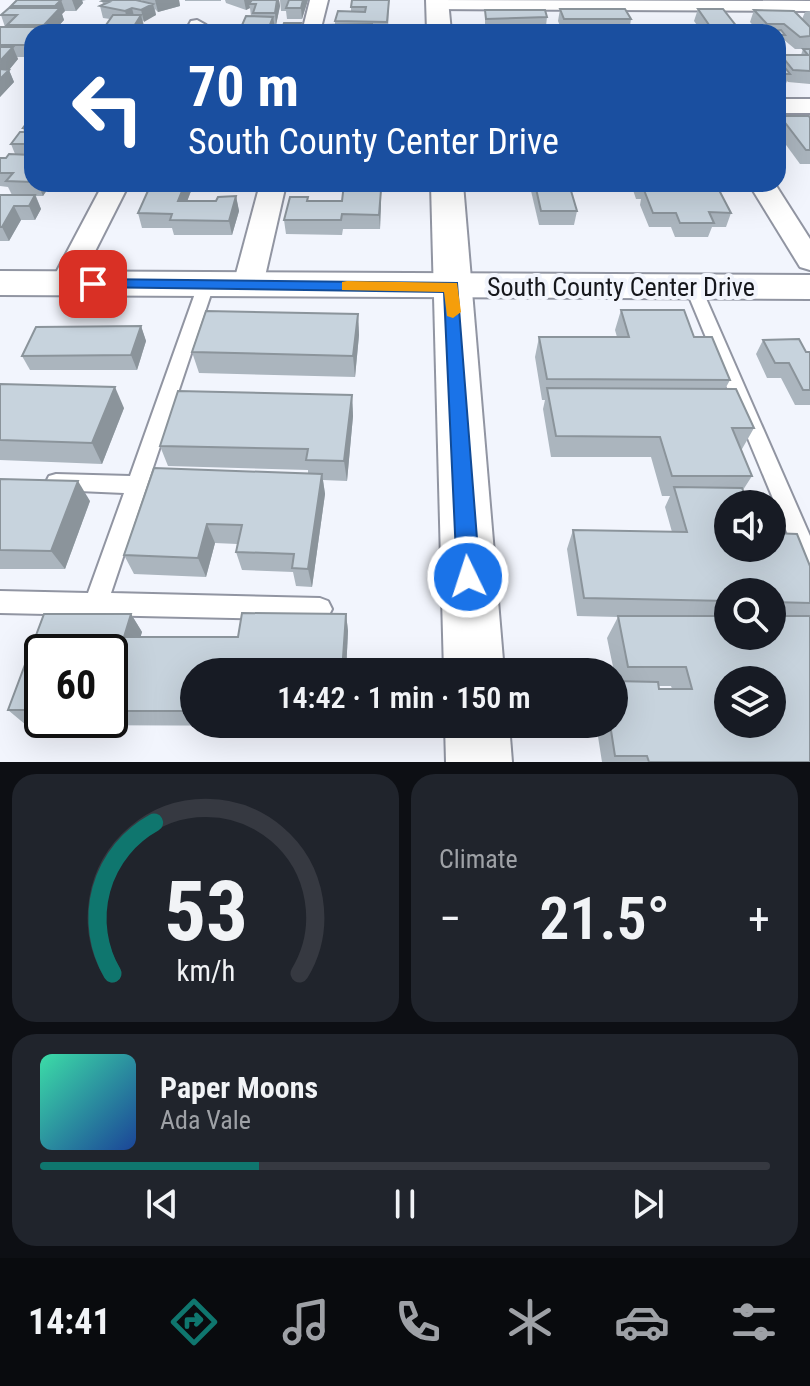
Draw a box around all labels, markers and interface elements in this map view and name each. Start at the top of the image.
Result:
text: 70 m [188,54,299,120]
icon: left [56,56,160,160]
text: South County Center Drive [188,121,559,163]
pin [59,250,127,318]
icon: arrive [71,262,115,306]
street label: South County Center Drive [487,272,755,302]
map controls [714,490,786,738]
button: sound [714,490,786,562]
position arrow [426,535,510,619]
button: search [714,578,786,650]
speed limit sign: 60 [24,634,128,738]
button: layers [714,666,786,738]
text: 14:42 · 1 min · 150 m [277,680,531,715]
text: Climate [439,844,518,874]
text: 53 [163,863,248,960]
text: 21.5° [539,883,670,954]
text: − [439,893,461,945]
text: + [748,893,770,945]
text: km/h [176,954,235,988]
text: Paper Moons [160,1070,318,1105]
text: Ada Vale [160,1105,251,1135]
icon: previous [140,1182,184,1226]
icon: pause [383,1182,427,1226]
icon: next [626,1182,670,1226]
icon: directions [166,1294,222,1350]
icon: music [278,1294,334,1350]
icon: phone [390,1294,446,1350]
icon: climate [502,1294,558,1350]
icon: car [614,1294,670,1350]
icon: filters [726,1294,782,1350]
text: 14:41 [28,1301,111,1343]

